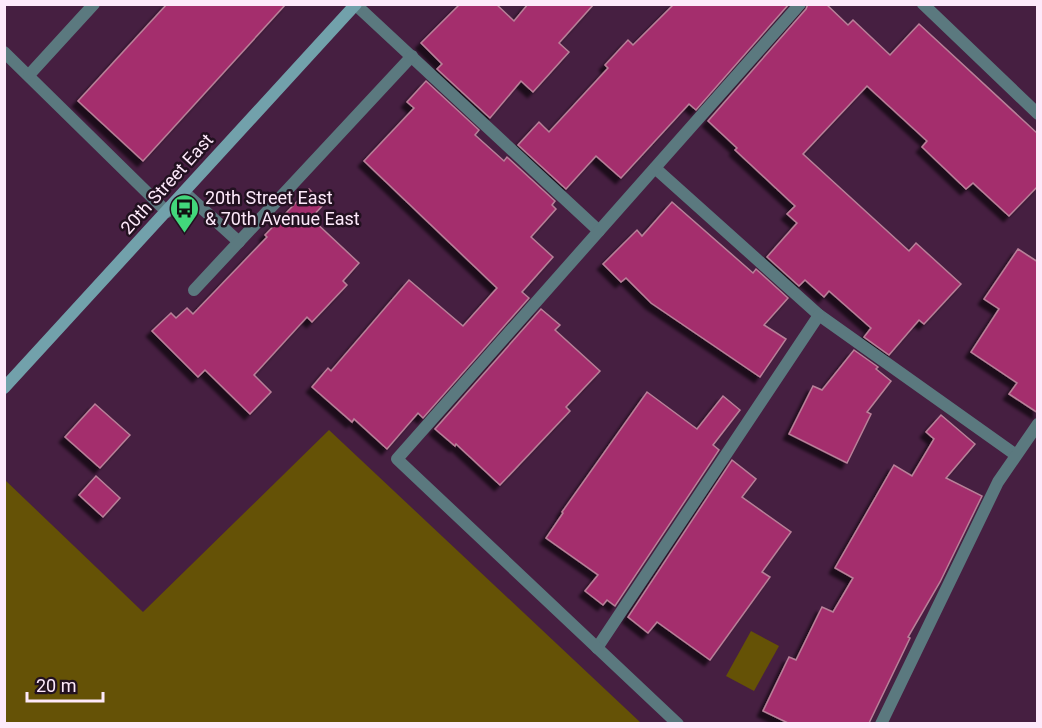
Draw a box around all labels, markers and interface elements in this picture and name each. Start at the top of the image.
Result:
street label: 20th Street East [116,129,217,238]
place label: 20th Street East & 70th Avenue East [205,187,360,229]
bus stop icon: 20th Street East & 70th Avenue East [168,192,200,234]
scale bar [27,665,104,703]
text: 20 m [36,675,76,696]

